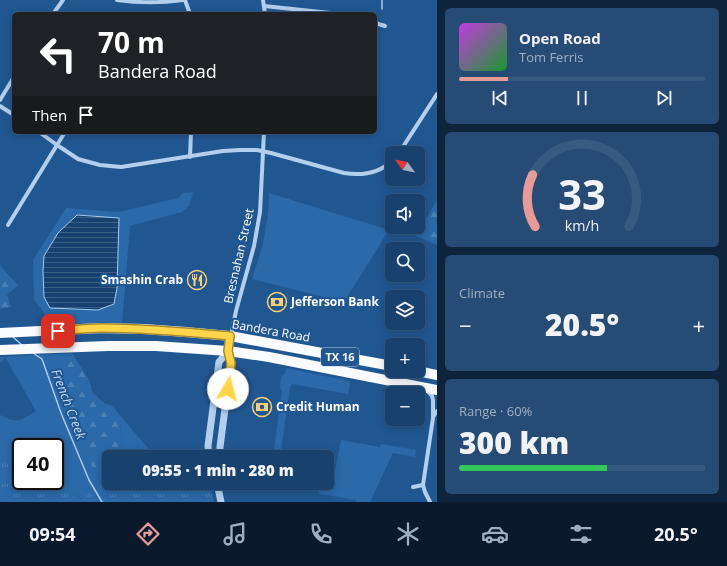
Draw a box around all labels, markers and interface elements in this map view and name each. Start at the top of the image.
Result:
text: 70 m [98,23,165,61]
icon: left [32,28,84,80]
text: Open Road [519,28,601,48]
text: Tom Ferris [519,48,584,66]
text: Bandera Road [98,59,217,83]
icon: previous [489,87,511,109]
icon: pause [571,87,593,109]
icon: next [653,87,675,109]
icon: arrive [75,104,97,126]
text: Then [32,105,67,125]
north arrow [385,146,425,186]
map controls [385,146,425,426]
text: 33 [558,166,606,222]
button: sound [385,194,425,234]
street label: Bresnahan Street [219,207,258,305]
text: km/h [565,216,599,235]
button: search [385,242,425,282]
restaurant icon: Smashin Crab [186,269,208,291]
place label: Smashin Crab [101,271,183,288]
text: Climate [459,284,505,302]
button: layers [385,290,425,330]
bank icon: Jefferson Bank [266,291,288,313]
place label: Jefferson Bank [290,293,379,310]
text: 20.5° [545,304,619,345]
text: − [459,310,472,340]
text: + [692,310,705,340]
pin [41,314,75,348]
street label: Bandera Road [231,315,312,346]
icon: arrive [47,320,69,342]
button: + [385,338,425,378]
road number: TX 16 [321,348,359,366]
water label: French Creek [47,366,91,442]
position arrow [207,368,249,410]
button: − [385,386,425,426]
bank icon: Credit Human [251,396,273,418]
place label: Credit Human [276,398,360,415]
text: Range · 60% [459,402,532,420]
text: 300 km [459,422,569,463]
speed limit sign: 40 [12,438,64,490]
text: 09:55 · 1 min · 280 m [142,460,294,480]
icon: directions [134,520,162,548]
icon: music [221,520,249,548]
icon: phone [307,520,335,548]
icon: climate [394,520,422,548]
icon: car [481,520,509,548]
icon: filters [567,520,595,548]
text: 09:54 [29,522,76,546]
text: 20.5° [654,522,698,546]

